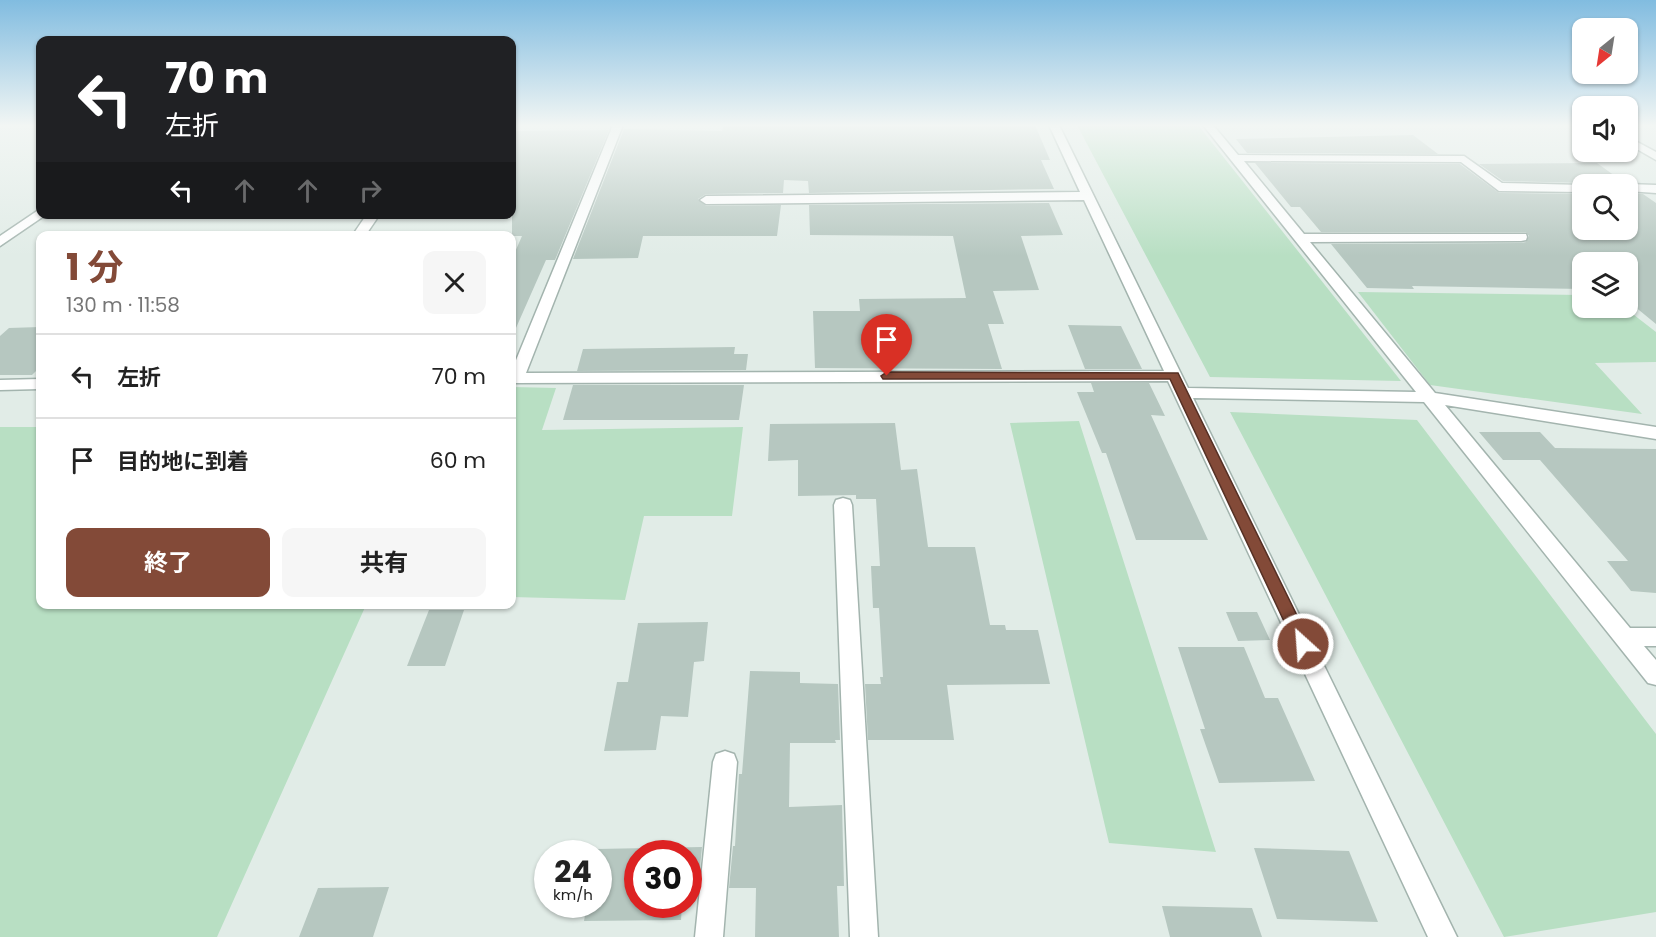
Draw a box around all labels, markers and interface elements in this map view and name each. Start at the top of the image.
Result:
north arrow [1572,18,1638,84]
map controls [1572,18,1638,318]
text: 70 m [165,49,268,108]
icon: left [66,60,144,138]
button: sound [1572,96,1638,162]
text: 左折 [165,107,219,144]
icon: left [165,174,198,207]
icon: ahead [228,174,261,207]
icon: ahead [291,174,324,207]
icon: right [354,174,387,207]
button: search [1572,174,1638,240]
text: 1 分 [66,242,123,293]
button: close [423,251,486,314]
button: layers [1572,252,1638,318]
text: 130 m · 11:58 [66,291,180,319]
pin [861,314,912,376]
icon: arrive [870,323,903,356]
icon: left [66,360,99,393]
text: 70 m [432,361,486,392]
text: 左折 [117,362,161,393]
icon: arrive [66,444,99,477]
text: 60 m [430,445,486,476]
text: 目的地に到着 [117,446,249,477]
button: 終了 [66,528,270,597]
button: 共有 [282,528,486,597]
position arrow [1271,612,1335,676]
speed limit sign: 30 [624,840,702,918]
text: 24 [554,850,592,893]
text: km/h [553,884,593,905]

